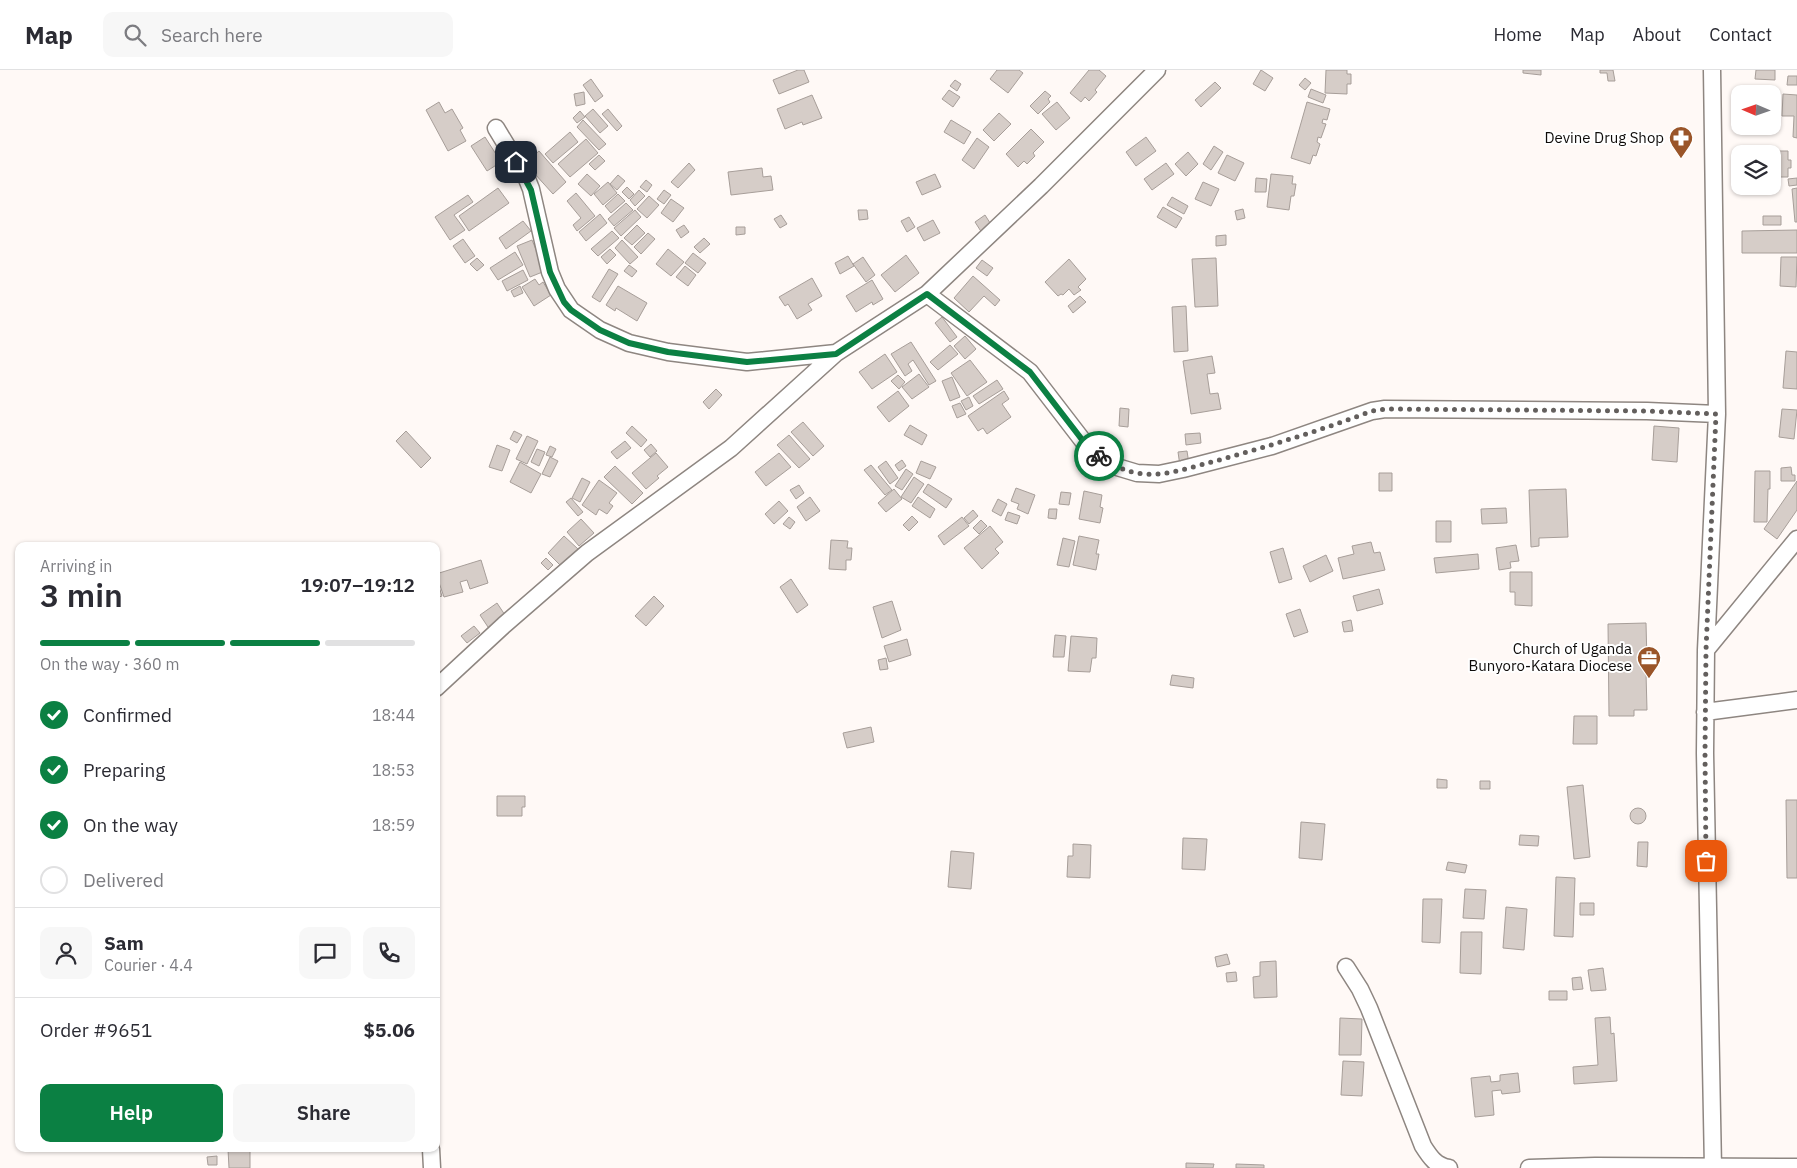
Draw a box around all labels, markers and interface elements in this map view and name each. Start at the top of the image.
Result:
search box [103,12,453,57]
text: Map [25,19,73,51]
icon: search [121,21,149,49]
text: Search here [161,23,263,47]
text: Home [1494,23,1542,46]
text: Map [1570,23,1605,46]
text: About [1633,23,1681,46]
text: Contact [1709,23,1772,46]
north arrow [1731,85,1781,135]
map controls [1731,85,1781,195]
pharmacy icon: Devine Drug Shop [1668,125,1694,159]
place label: Devine Drug Shop [1545,128,1664,147]
pin [495,141,537,183]
button: layers [1731,145,1781,195]
icon: home [502,148,530,176]
courier [1074,431,1124,481]
icon: bike [1085,442,1113,470]
text: Arriving in [40,556,112,576]
text: 19:07–19:12 [301,573,415,597]
text: 3 min [40,574,123,616]
place label: Church of Uganda Bunyoro-Katara Diocese [1468,639,1632,675]
office icon: Church of Uganda Bunyoro-Katara Diocese [1636,645,1662,679]
text: On the way · 360 m [40,654,179,674]
icon: check [40,701,68,729]
text: Confirmed [83,703,172,727]
text: 18:44 [372,705,415,725]
icon: check [40,756,68,784]
text: Preparing [83,758,165,782]
text: 18:53 [372,760,415,780]
icon: check [40,811,68,839]
text: On the way [83,813,178,837]
text: 18:59 [372,815,415,835]
pin [1685,840,1727,882]
icon: bag [1692,847,1720,875]
text: Delivered [83,868,164,892]
button: person [40,927,92,979]
button: chat [299,927,351,979]
button: phone [363,927,415,979]
text: Sam [104,931,144,955]
text: Courier · 4.4 [104,955,193,975]
text: Order #9651 [40,1018,152,1042]
text: $5.06 [363,1018,415,1042]
button: Help [40,1084,223,1142]
button: Share [233,1084,415,1142]

